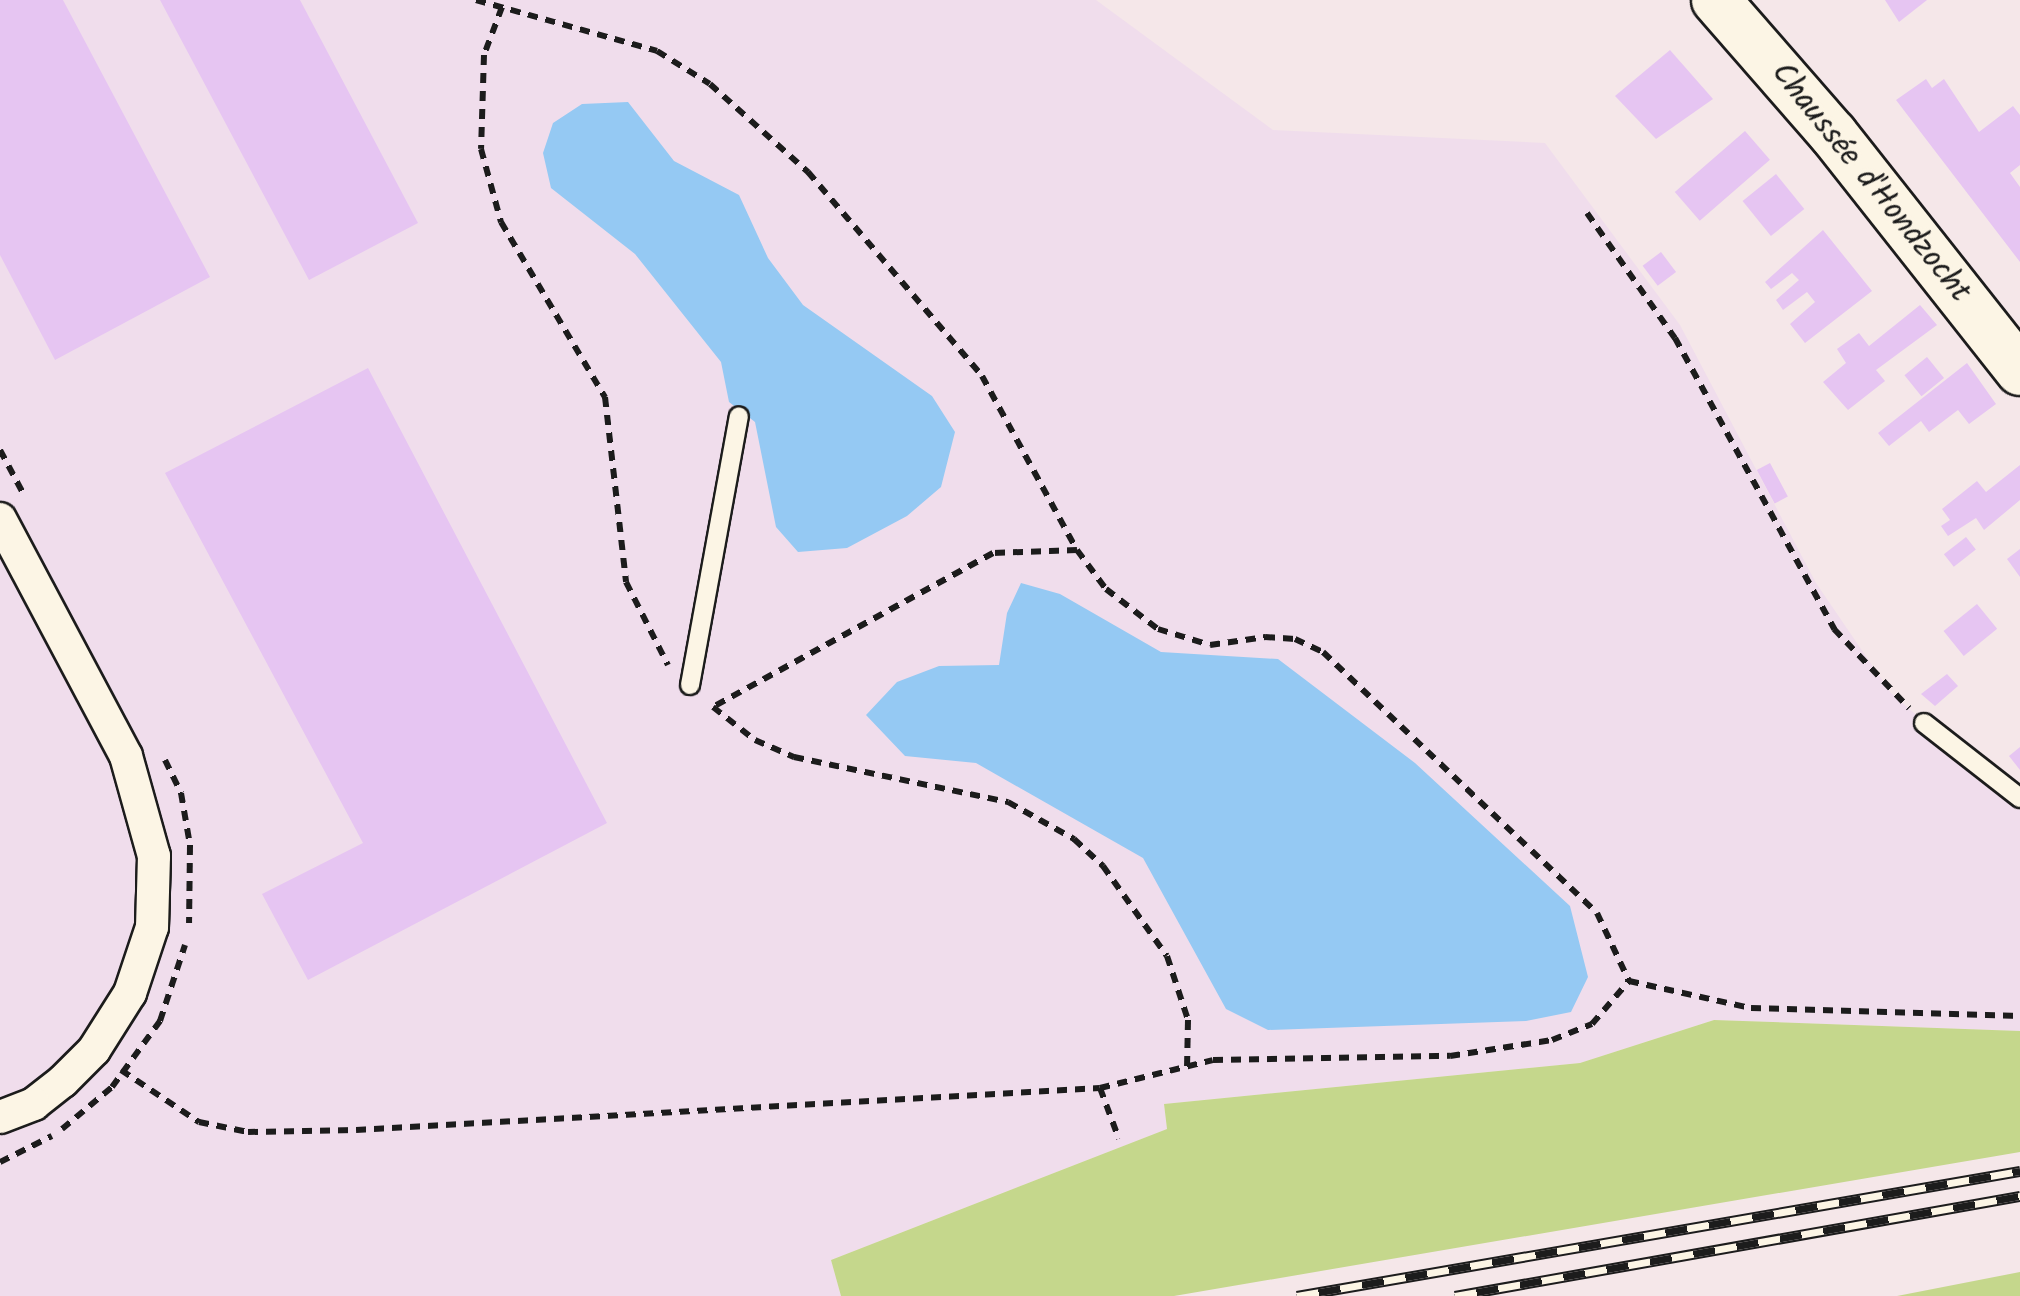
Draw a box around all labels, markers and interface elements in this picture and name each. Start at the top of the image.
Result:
street label: Chaussée d'Hondzocht [1762,55,1978,311]

